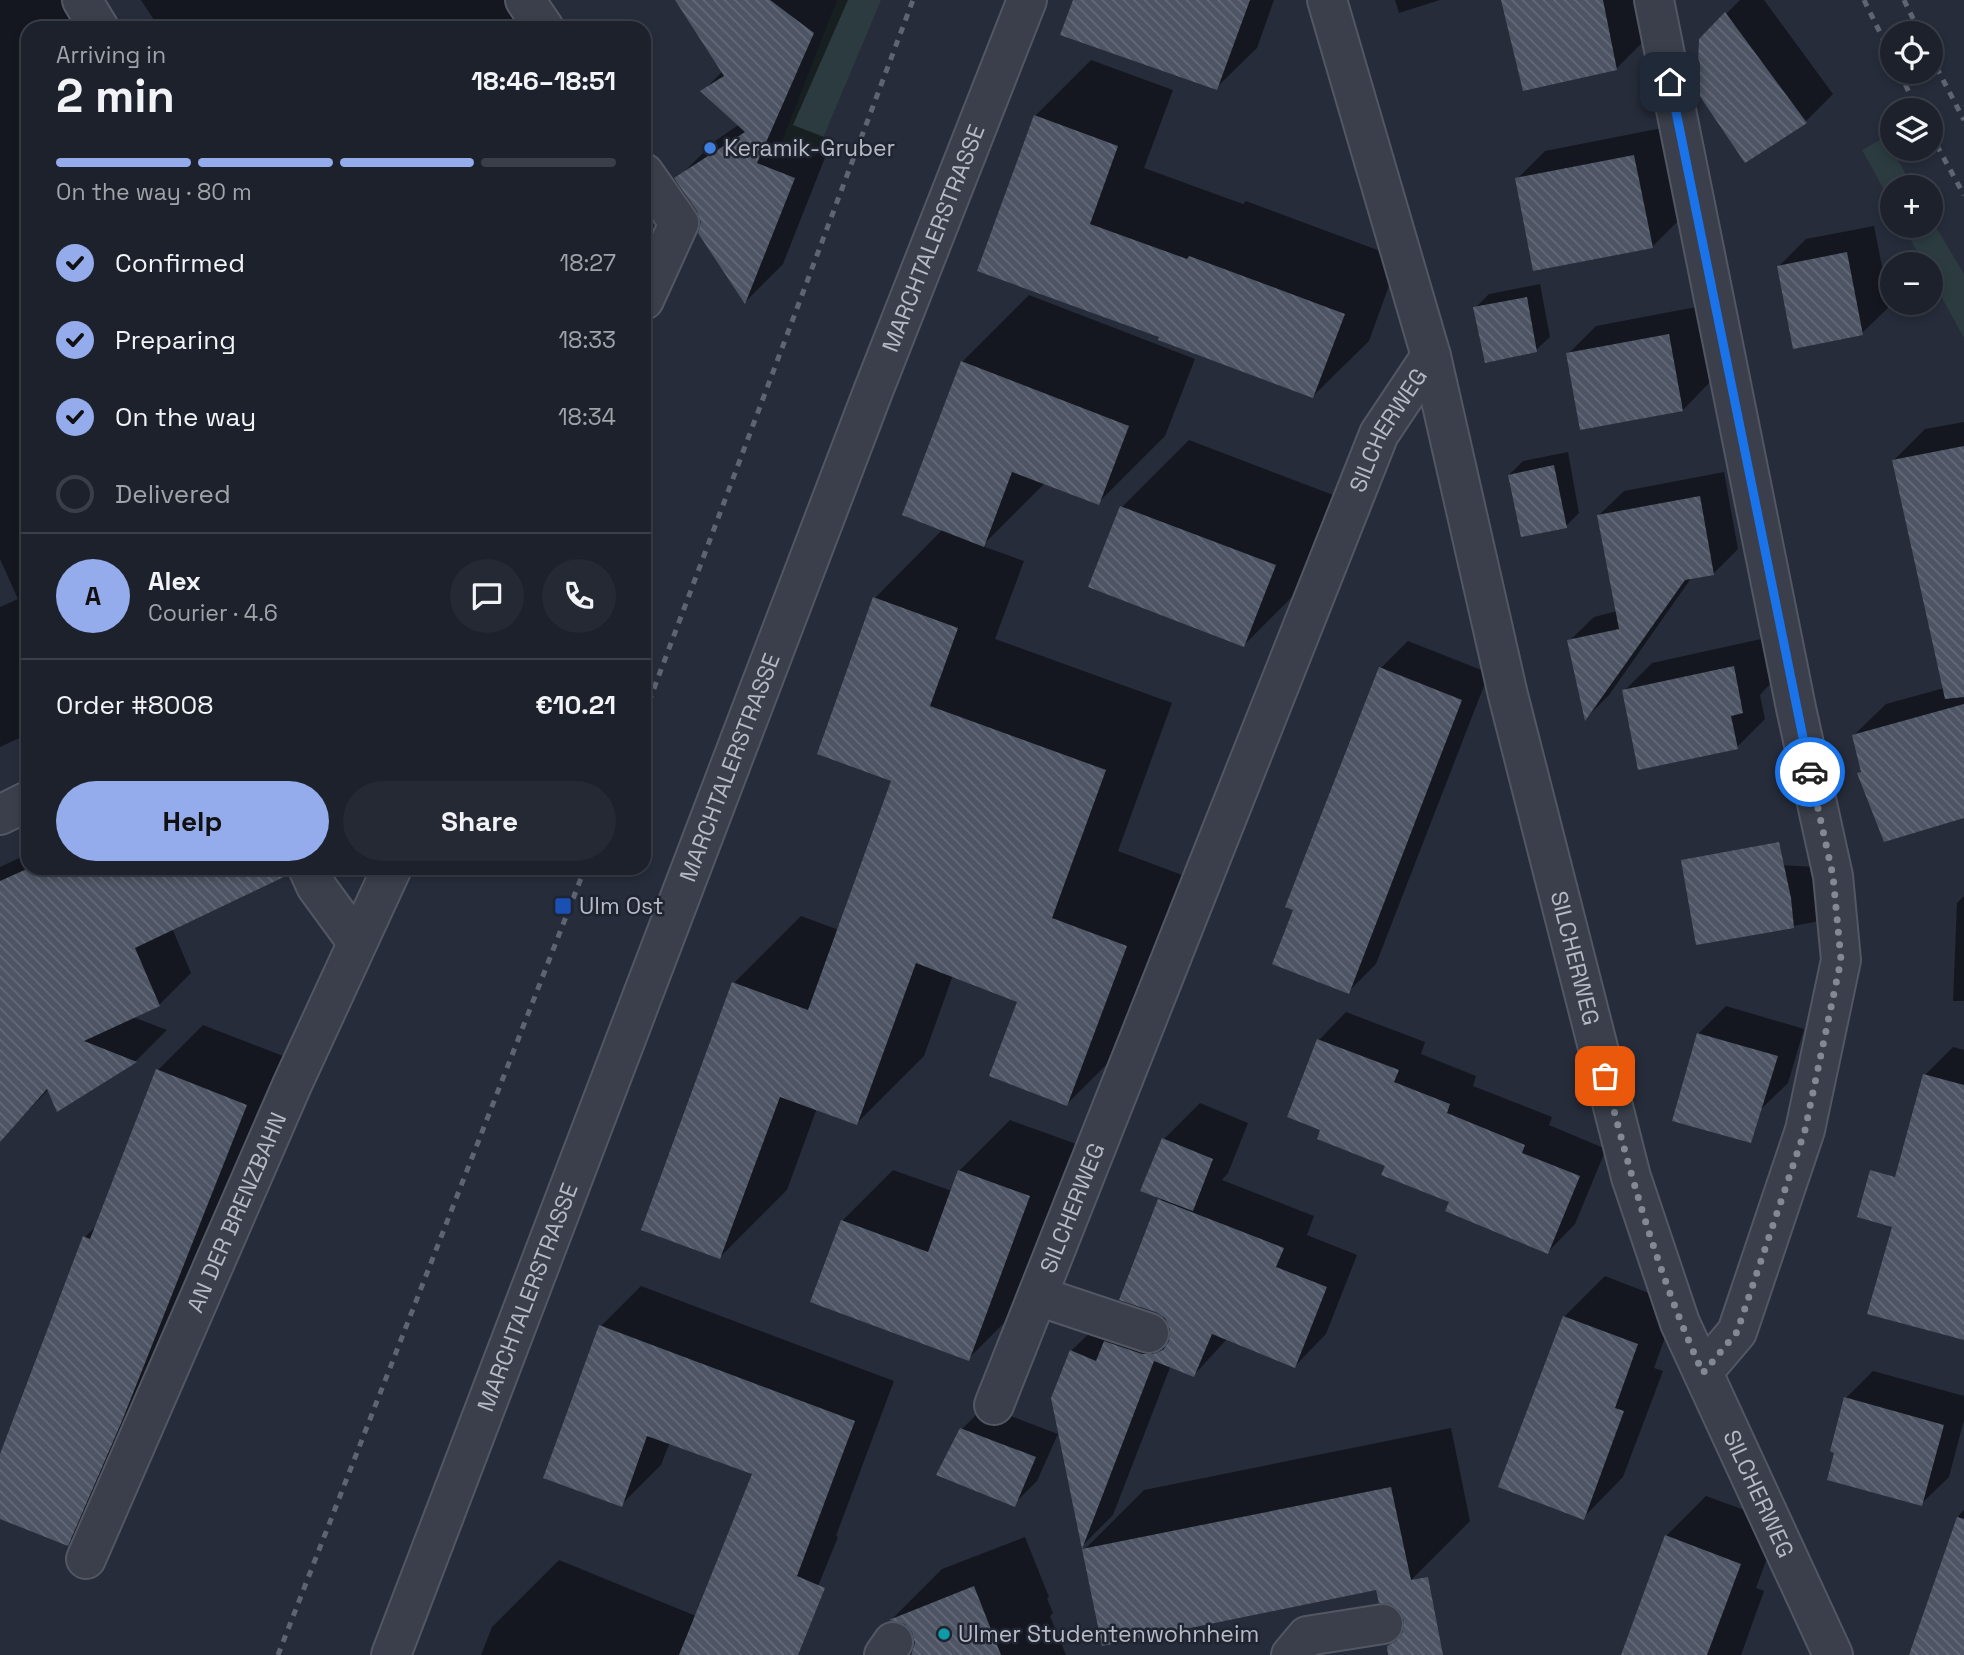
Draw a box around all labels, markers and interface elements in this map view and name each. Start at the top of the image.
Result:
map controls [1880,21,1943,315]
button: locate [1880,21,1943,84]
text: Arriving in [56,40,166,70]
pin [1640,52,1700,112]
icon: home [1651,63,1689,101]
text: 18:46–18:51 [471,64,616,98]
text: 2 min [56,67,175,125]
button: layers [1880,98,1943,161]
street label: MARCHTALERSTRASSE [875,120,992,356]
place label: Keramik-Gruber [724,133,895,163]
marker: Keramik-Gruber [702,140,718,156]
button: + [1880,175,1943,238]
text: On the way · 80 m [56,177,252,207]
icon: check [56,244,94,282]
text: Confirmed [115,246,245,280]
text: 18:27 [560,248,616,278]
button: − [1880,252,1943,315]
icon: check [56,321,94,359]
text: Preparing [115,323,236,357]
text: 18:33 [558,325,616,355]
street label: SILCHERWEG [1342,362,1434,496]
icon: check [56,398,94,436]
text: On the way [115,400,256,434]
text: 18:34 [558,402,616,432]
text: Delivered [115,477,231,511]
button: chat [450,559,524,633]
button: phone [542,559,616,633]
text: Alex [148,564,201,598]
text: A [85,579,101,613]
text: Courier · 4.6 [148,598,278,628]
street label: MARCHTALERSTRASSE [672,649,787,886]
text: Order #8008 [56,688,213,722]
text: €10.21 [535,688,616,722]
courier [1775,737,1845,807]
icon: car [1791,753,1829,791]
button: Help [56,781,329,861]
button: Share [343,781,616,861]
street label: SILCHERWEG [1544,888,1607,1028]
place label: Ulm Ost [579,891,663,921]
marker: Ulm Ost [553,896,573,916]
pin [1575,1046,1635,1106]
icon: bag [1586,1057,1624,1095]
street label: AN DER BRENZBAHN [180,1107,293,1317]
street label: SILCHERWEG [1033,1139,1111,1277]
street label: MARCHTALERSTRASSE [470,1179,585,1416]
street label: SILCHERWEG [1716,1425,1801,1562]
place label: Ulmer Studentenwohnheim [958,1619,1259,1649]
marker: Ulmer Studentenwohnheim [936,1626,952,1642]

